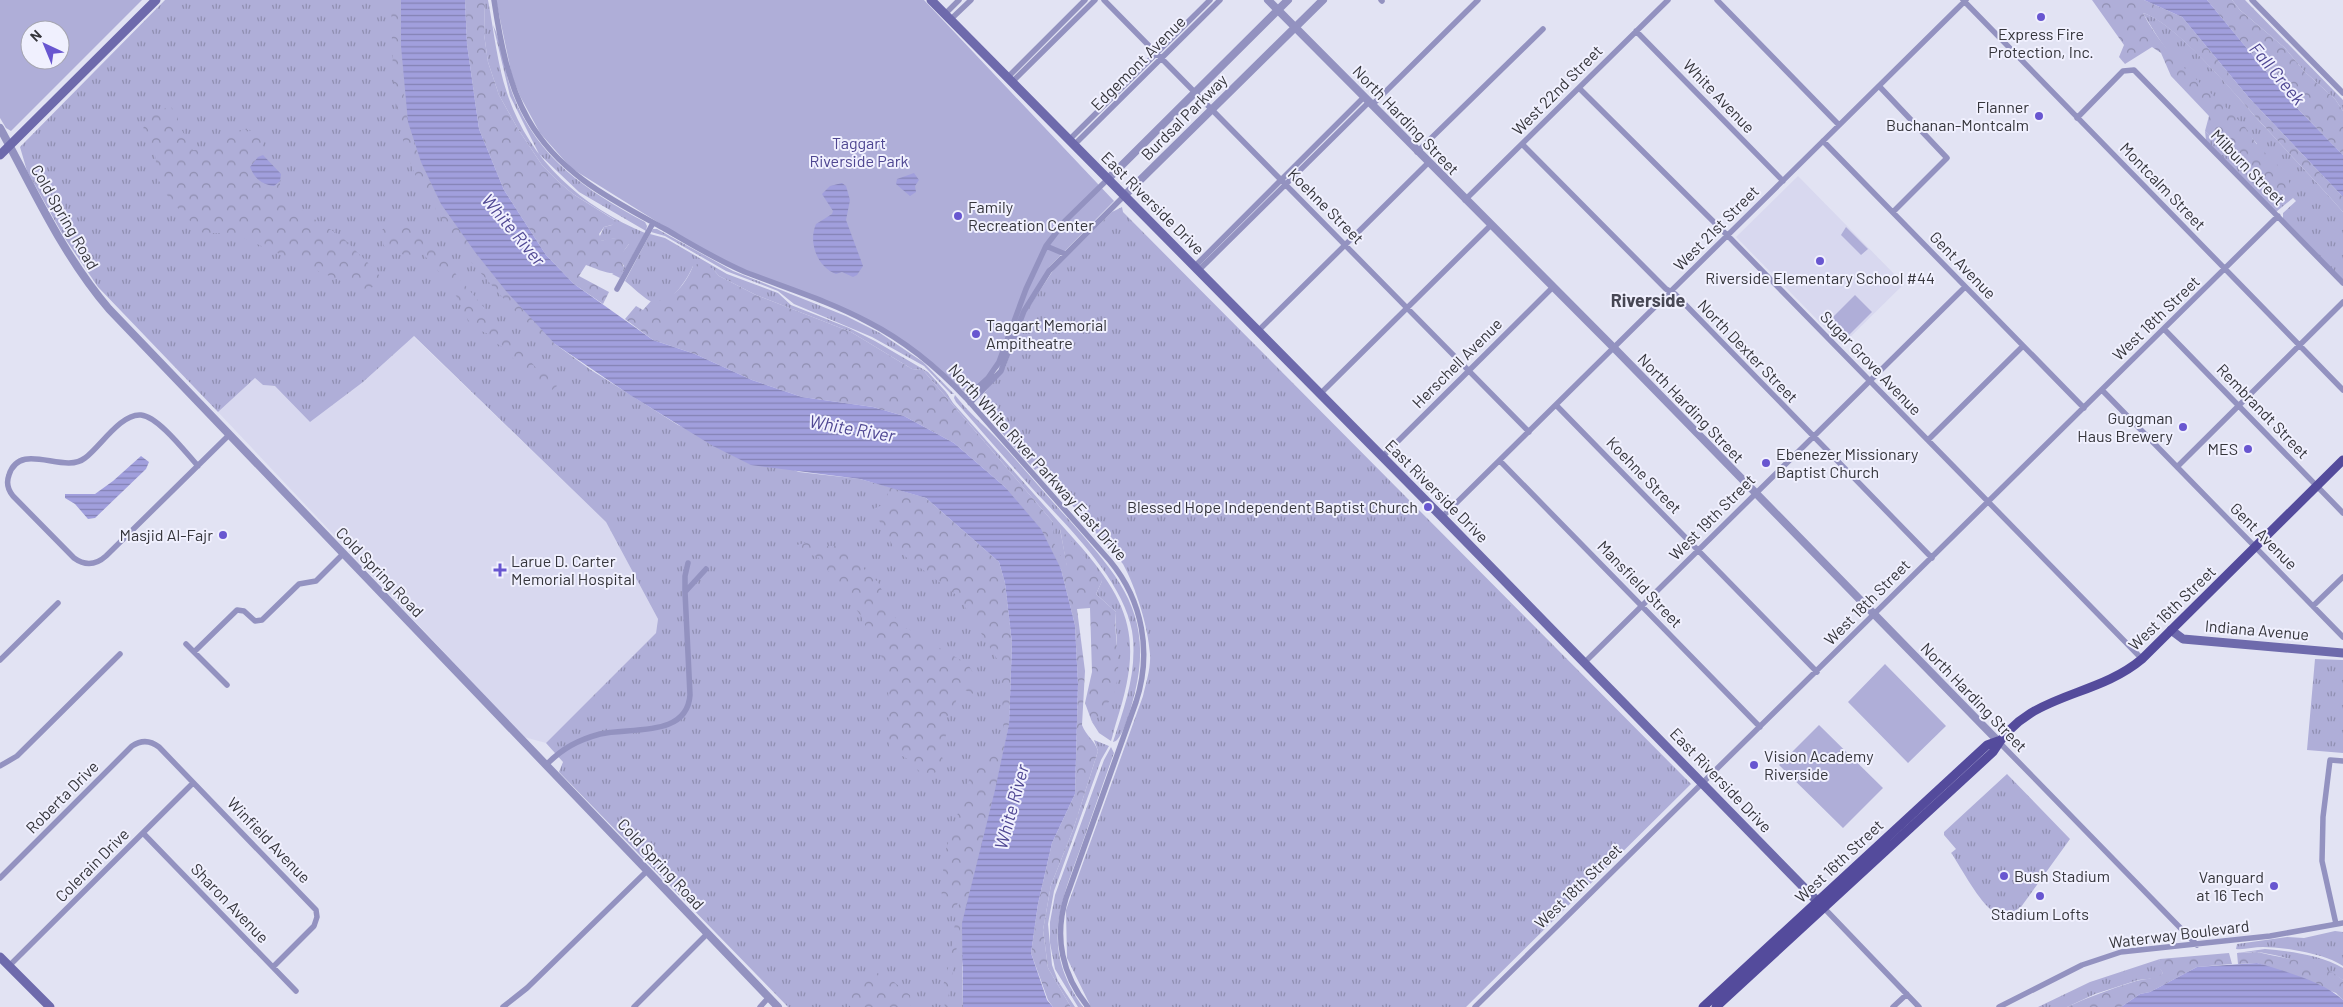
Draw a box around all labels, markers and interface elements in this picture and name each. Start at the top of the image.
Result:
street label: Edgemont Avenue [1086,11,1189,114]
marker: Express Fire Protection, Inc. [2035,11,2047,23]
north arrow [20,20,70,70]
place label: Express Fire Protection, Inc. [1988,24,2094,61]
text: N [26,26,45,45]
water label: Fall Creek [2245,38,2310,109]
street label: West 22nd Street [1508,41,1606,139]
street label: White Avenue [1680,55,1759,136]
street label: North Harding Street [1349,61,1463,178]
street label: Burdsal Parkway [1137,69,1231,164]
place label: Flanner Buchanan-Montcalm [1886,97,2029,134]
marker: Flanner Buchanan-Montcalm [2033,110,2045,122]
street label: Milburn Street [2208,125,2289,208]
park label: Taggart Riverside Park [809,133,909,170]
street label: Montcalm Street [2117,138,2210,233]
street label: East Riverside Drive [1098,147,1209,258]
street label: Cold Spring Road [28,161,103,273]
street label: Koehne Street [1285,164,1368,247]
street label: West 21st Street [1669,181,1762,274]
water label: White River [477,189,551,270]
place label: Family Recreation Center [968,197,1094,234]
marker: Family Recreation Center [952,210,964,222]
street label: Gent Avenue [1926,227,2000,302]
marker: Riverside Elementary School #44 [1814,255,1826,267]
place label: Riverside Elementary School #44 [1705,268,1935,287]
street label: West 18th Street [2108,271,2203,364]
district label: Riverside [1611,289,1685,311]
street label: North Dexter Street [1694,295,1802,406]
street label: Sugar Grove Avenue [1817,307,1926,419]
street label: Herschell Avenue [1408,314,1506,412]
place label: Taggart Memorial Ampitheatre [986,315,1107,352]
marker: Taggart Memorial Ampitheatre [970,328,982,340]
street label: North Harding Street [1634,349,1748,466]
street label: Rembrandt Street [2213,359,2313,462]
street label: North White River Parkway East Drive [945,360,1132,564]
place label: Guggman Haus Brewery [2077,408,2174,445]
water label: White River [807,410,898,447]
marker: Guggman Haus Brewery [2177,421,2189,433]
street label: Koehne Street [1603,432,1686,517]
street label: East Riverside Drive [1382,435,1493,546]
place label: MES [2208,439,2238,458]
marker: MES [2242,443,2254,455]
place label: Ebenezer Missionary Baptist Church [1776,444,1919,481]
marker: Ebenezer Missionary Baptist Church [1760,457,1772,469]
street label: West 19th Street [1665,470,1759,564]
place label: Blessed Hope Independent Baptist Church [1127,497,1418,516]
street label: Gent Avenue [2227,498,2302,573]
marker: Blessed Hope Independent Baptist Church [1422,501,1434,513]
street label: Cold Spring Road [333,523,428,621]
place label: Masjid Al-Fajr [120,525,213,544]
marker: Masjid Al-Fajr [217,529,229,541]
street label: Mansfield Street [1594,536,1687,631]
place label: Larue D. Carter Memorial Hospital [511,551,635,588]
street label: West 18th Street [1820,555,1914,649]
street label: West 16th Street [2124,561,2219,654]
marker: Larue D. Carter Memorial Hospital [493,563,507,577]
street label: Indiana Avenue [2204,615,2310,644]
street label: North Harding Street [1917,638,2031,755]
street label: East Riverside Drive [1667,723,1776,836]
place label: Vision Academy Riverside [1764,746,1874,783]
street label: Roberta Drive [22,757,102,837]
marker: Vision Academy Riverside [1748,759,1760,771]
water label: White River [989,761,1033,852]
street label: Winfield Avenue [224,793,315,886]
street label: Cold Spring Road [614,814,709,913]
street label: West 16th Street [1791,815,1887,906]
street label: Colerain Drive [51,824,132,905]
street label: West 18th Street [1530,839,1625,932]
street label: Sharon Avenue [188,859,273,946]
place label: Bush Stadium [2014,866,2110,885]
place label: Vanguard at 16 Tech [2196,867,2264,904]
marker: Bush Stadium [1998,870,2010,882]
marker: Vanguard at 16 Tech [2268,880,2280,892]
marker: Stadium Lofts [2034,890,2046,902]
place label: Stadium Lofts [1991,904,2089,923]
street label: Waterway Boulevard [2108,915,2250,952]

